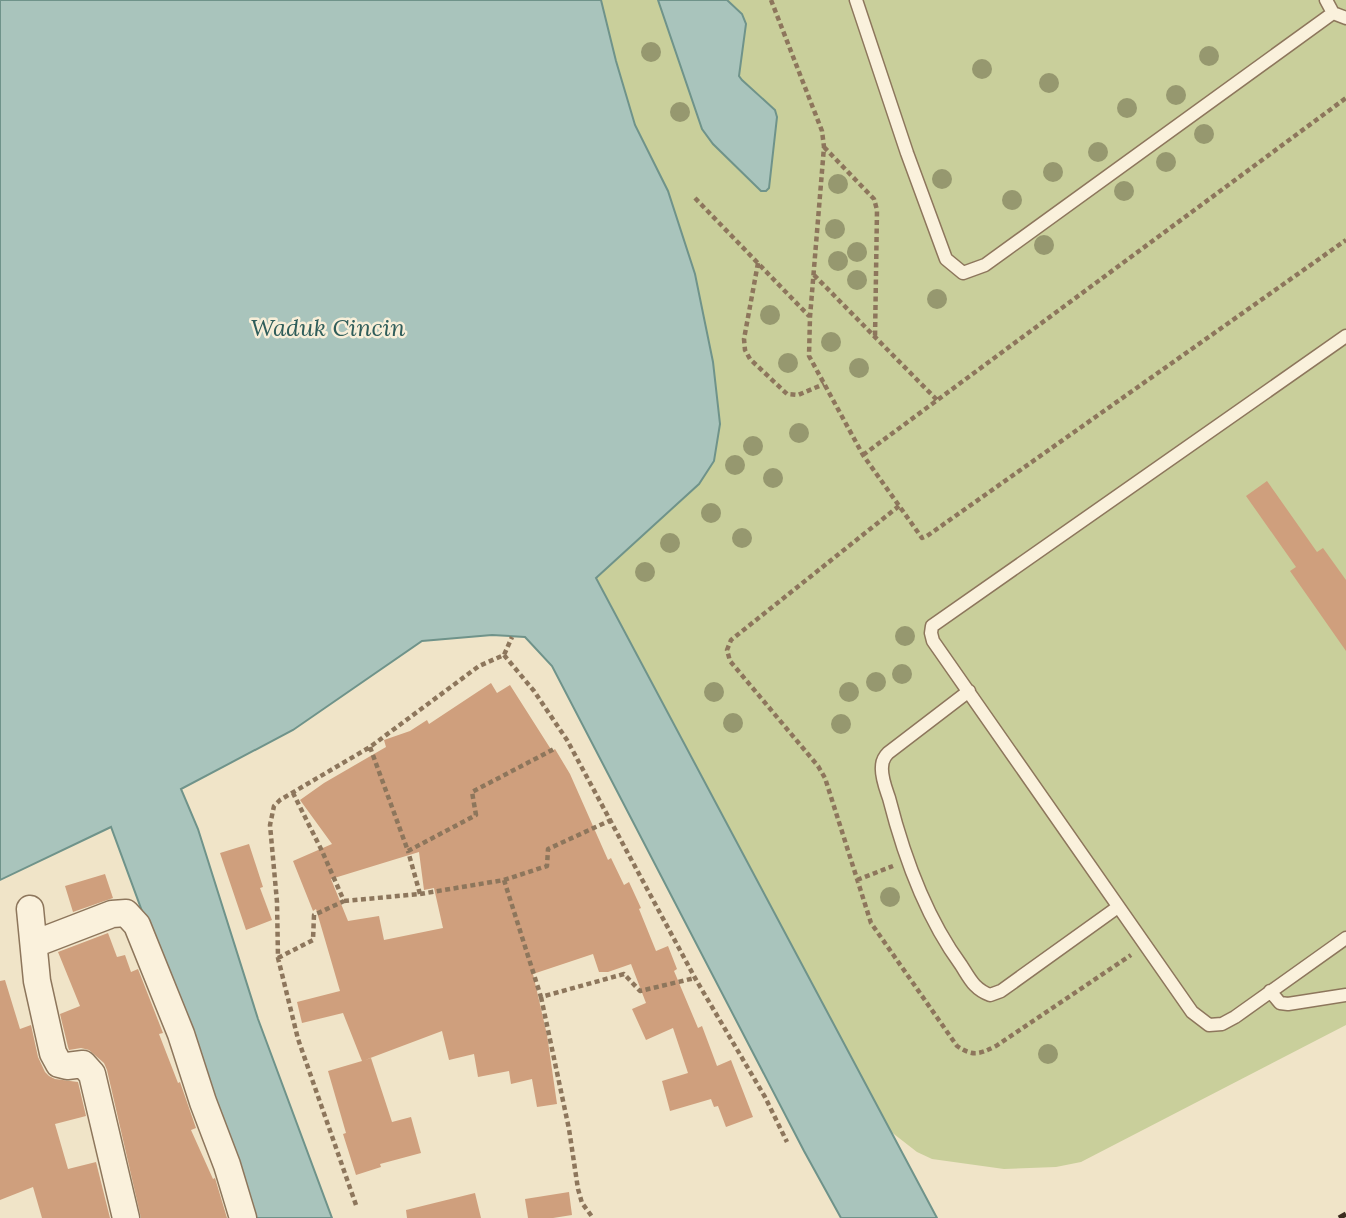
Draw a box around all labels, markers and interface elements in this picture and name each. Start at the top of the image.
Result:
water label: Waduk Cincin [251,312,406,343]

